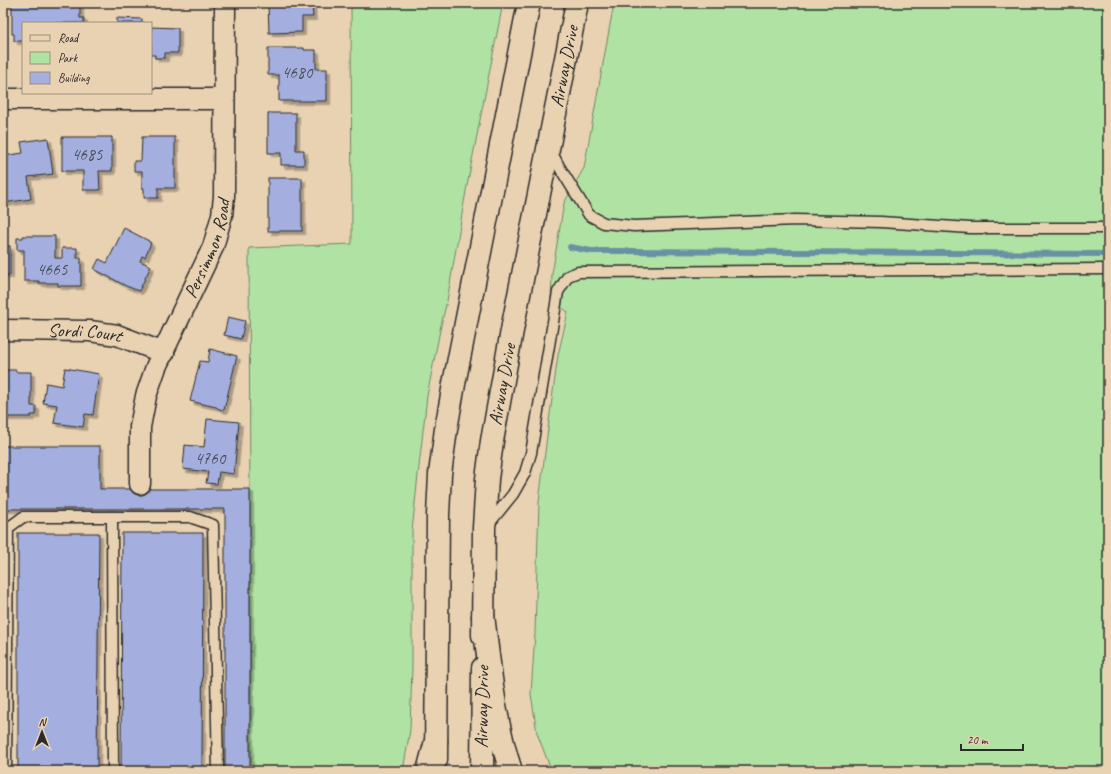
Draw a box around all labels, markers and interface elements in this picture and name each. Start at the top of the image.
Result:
legend [22,22,152,94]
street label: Airway Drive [545,22,585,109]
text: Road [58,30,80,46]
text: Park [58,50,79,66]
house number: 4680 [282,62,314,83]
text: Building [58,70,90,86]
house number: 4685 [72,144,104,165]
street label: Persimmon Road [178,195,236,302]
house number: 4665 [37,259,69,280]
street label: Sordi Court [48,319,127,349]
street label: Airway Drive [483,340,522,427]
house number: 4760 [195,448,227,469]
street label: Airway Drive [469,664,495,748]
north arrow [22,712,62,752]
text: N [39,715,48,729]
scale bar [961,726,1023,752]
text: 20 m [967,732,989,748]

